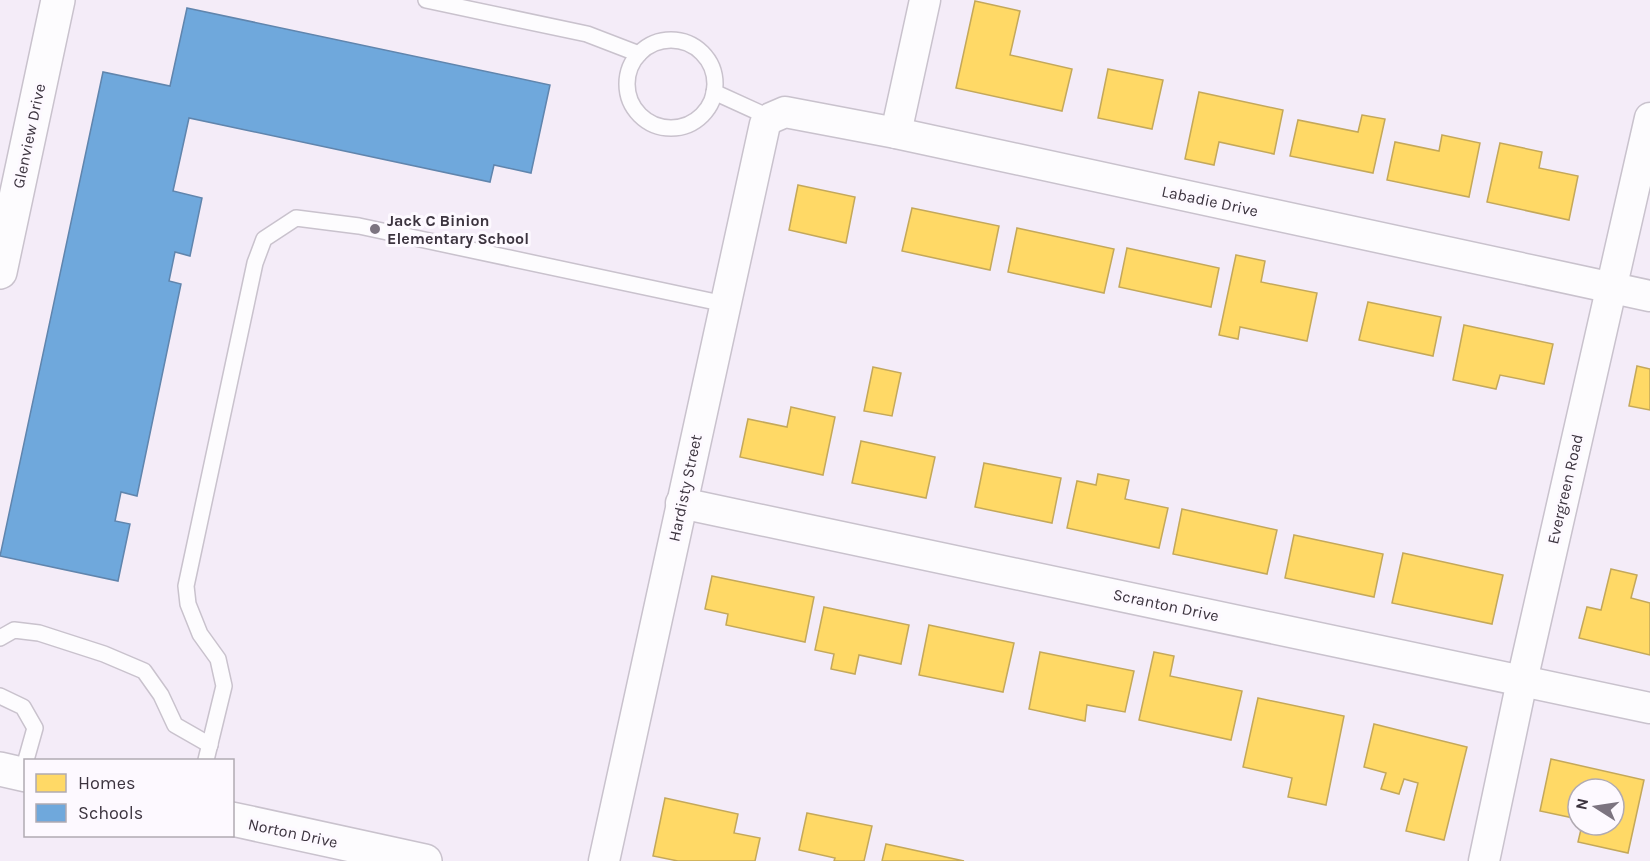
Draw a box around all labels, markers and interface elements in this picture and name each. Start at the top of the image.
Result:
street label: Glenview Drive [9,82,49,190]
street label: Labadie Drive [1160,181,1260,221]
place label: Jack C Binion Elementary School [387,211,529,248]
marker: Jack C Binion Elementary School [368,222,382,236]
street label: Evergreen Road [1543,432,1587,546]
street label: Hardisty Street [664,433,706,543]
street label: Scranton Drive [1111,585,1221,625]
legend [24,759,234,837]
text: Homes [78,772,135,794]
north arrow [1566,777,1626,837]
text: N [1571,796,1592,812]
text: Schools [78,802,143,824]
street label: Norton Drive [246,814,340,852]

